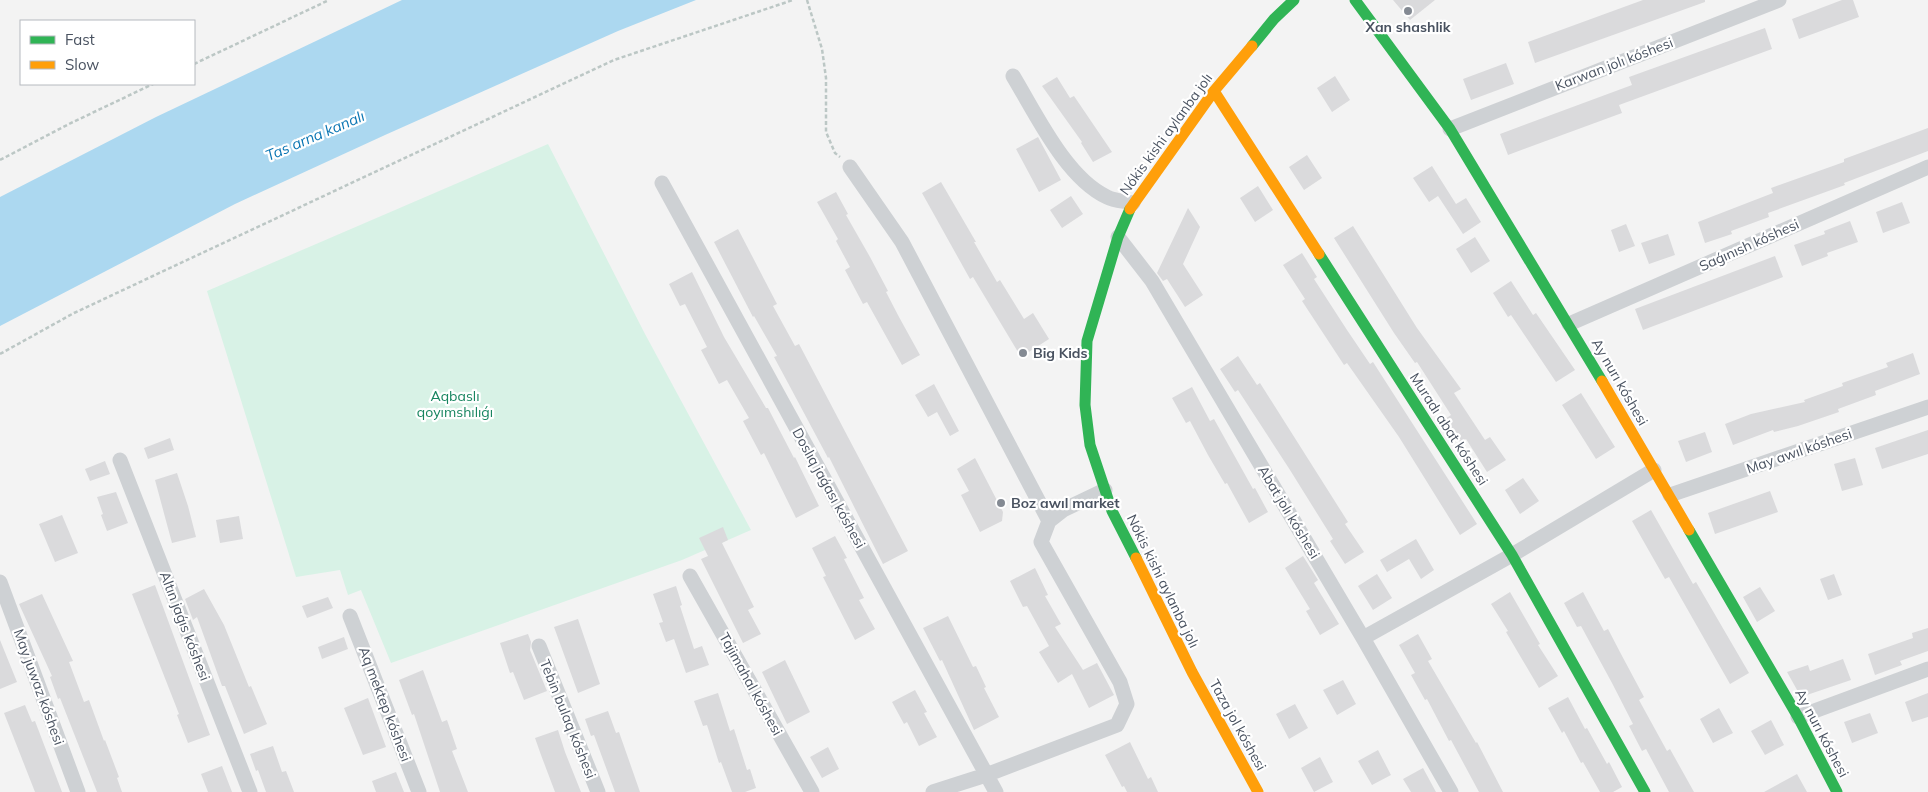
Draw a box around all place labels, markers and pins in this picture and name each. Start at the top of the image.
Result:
marker: Xan shashlik [1402,5,1414,17]
place label: Xan shashlik [1365,18,1451,36]
place label: Big Kids [1033,344,1088,362]
marker: Big Kids [1017,347,1029,359]
place label: Boz awıl market [1011,494,1120,512]
marker: Boz awıl market [995,497,1007,509]

